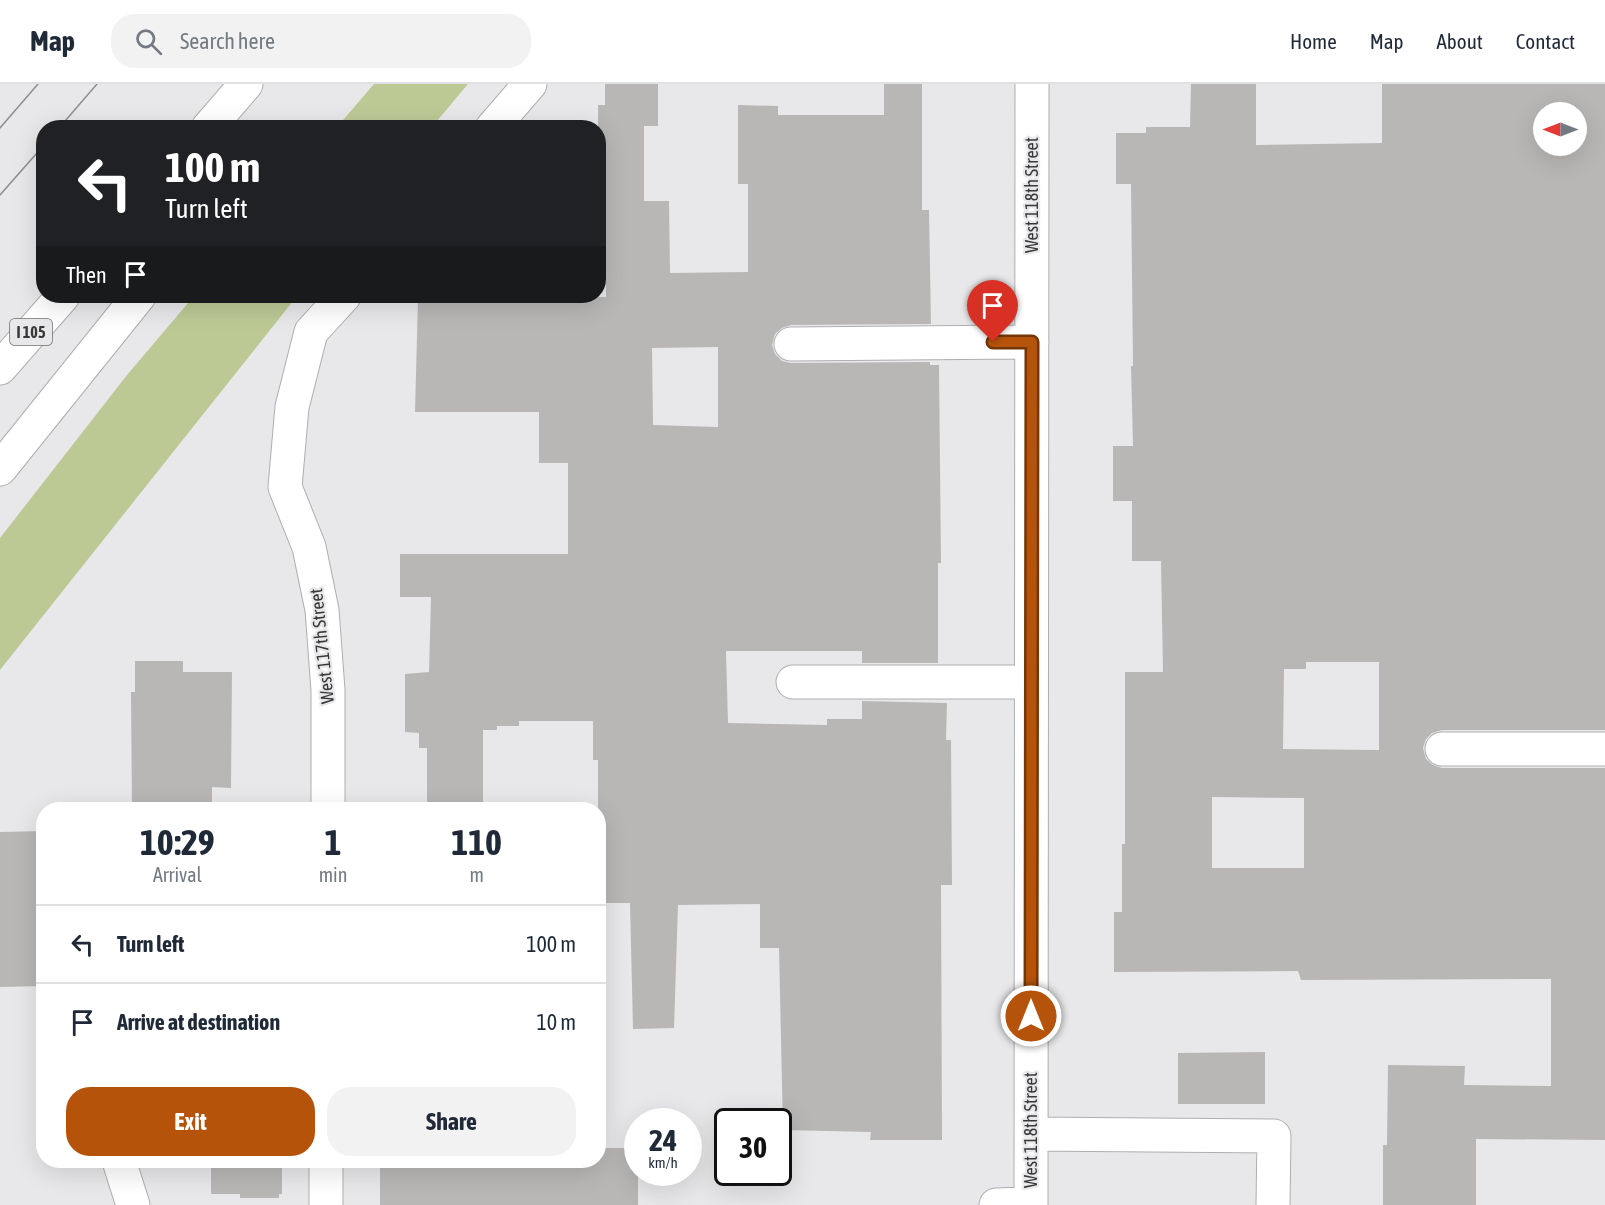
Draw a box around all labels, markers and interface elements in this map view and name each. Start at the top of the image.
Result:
search box [111,14,531,68]
text: Map [30,25,75,57]
icon: search [132,25,165,58]
text: Search here [180,28,275,54]
text: Home [1290,29,1337,53]
text: Map [1370,29,1404,53]
text: About [1437,29,1483,53]
text: Contact [1516,29,1575,53]
north arrow [1533,102,1587,156]
map controls [1533,102,1587,156]
street label: West 118th Street [1021,137,1042,253]
text: 100 m [165,143,260,191]
icon: left [66,144,144,222]
text: Turn left [165,193,248,224]
icon: arrive [119,258,152,291]
text: Then [66,262,107,288]
pin [967,280,1018,342]
icon: arrive [976,289,1009,322]
road number: I 105 [10,319,52,345]
street label: West 117th Street [305,587,338,705]
text: 10:29 [140,821,215,863]
text: 1 [325,821,341,863]
text: 110 [451,821,502,863]
text: Arrival [153,863,202,886]
text: min [319,863,347,886]
text: m [469,863,484,886]
icon: left [66,928,99,961]
text: Turn left [117,931,184,957]
text: 100 m [526,931,576,957]
position arrow [999,984,1063,1048]
icon: arrive [66,1006,99,1039]
text: Arrive at destination [117,1009,280,1035]
text: 10 m [536,1009,576,1035]
street label: West 118th Street [1020,1072,1041,1188]
button: Exit [66,1087,315,1156]
button: Share [327,1087,576,1156]
speed limit sign: 30 [714,1108,792,1186]
text: 24 [649,1123,677,1157]
text: km/h [648,1154,678,1171]

